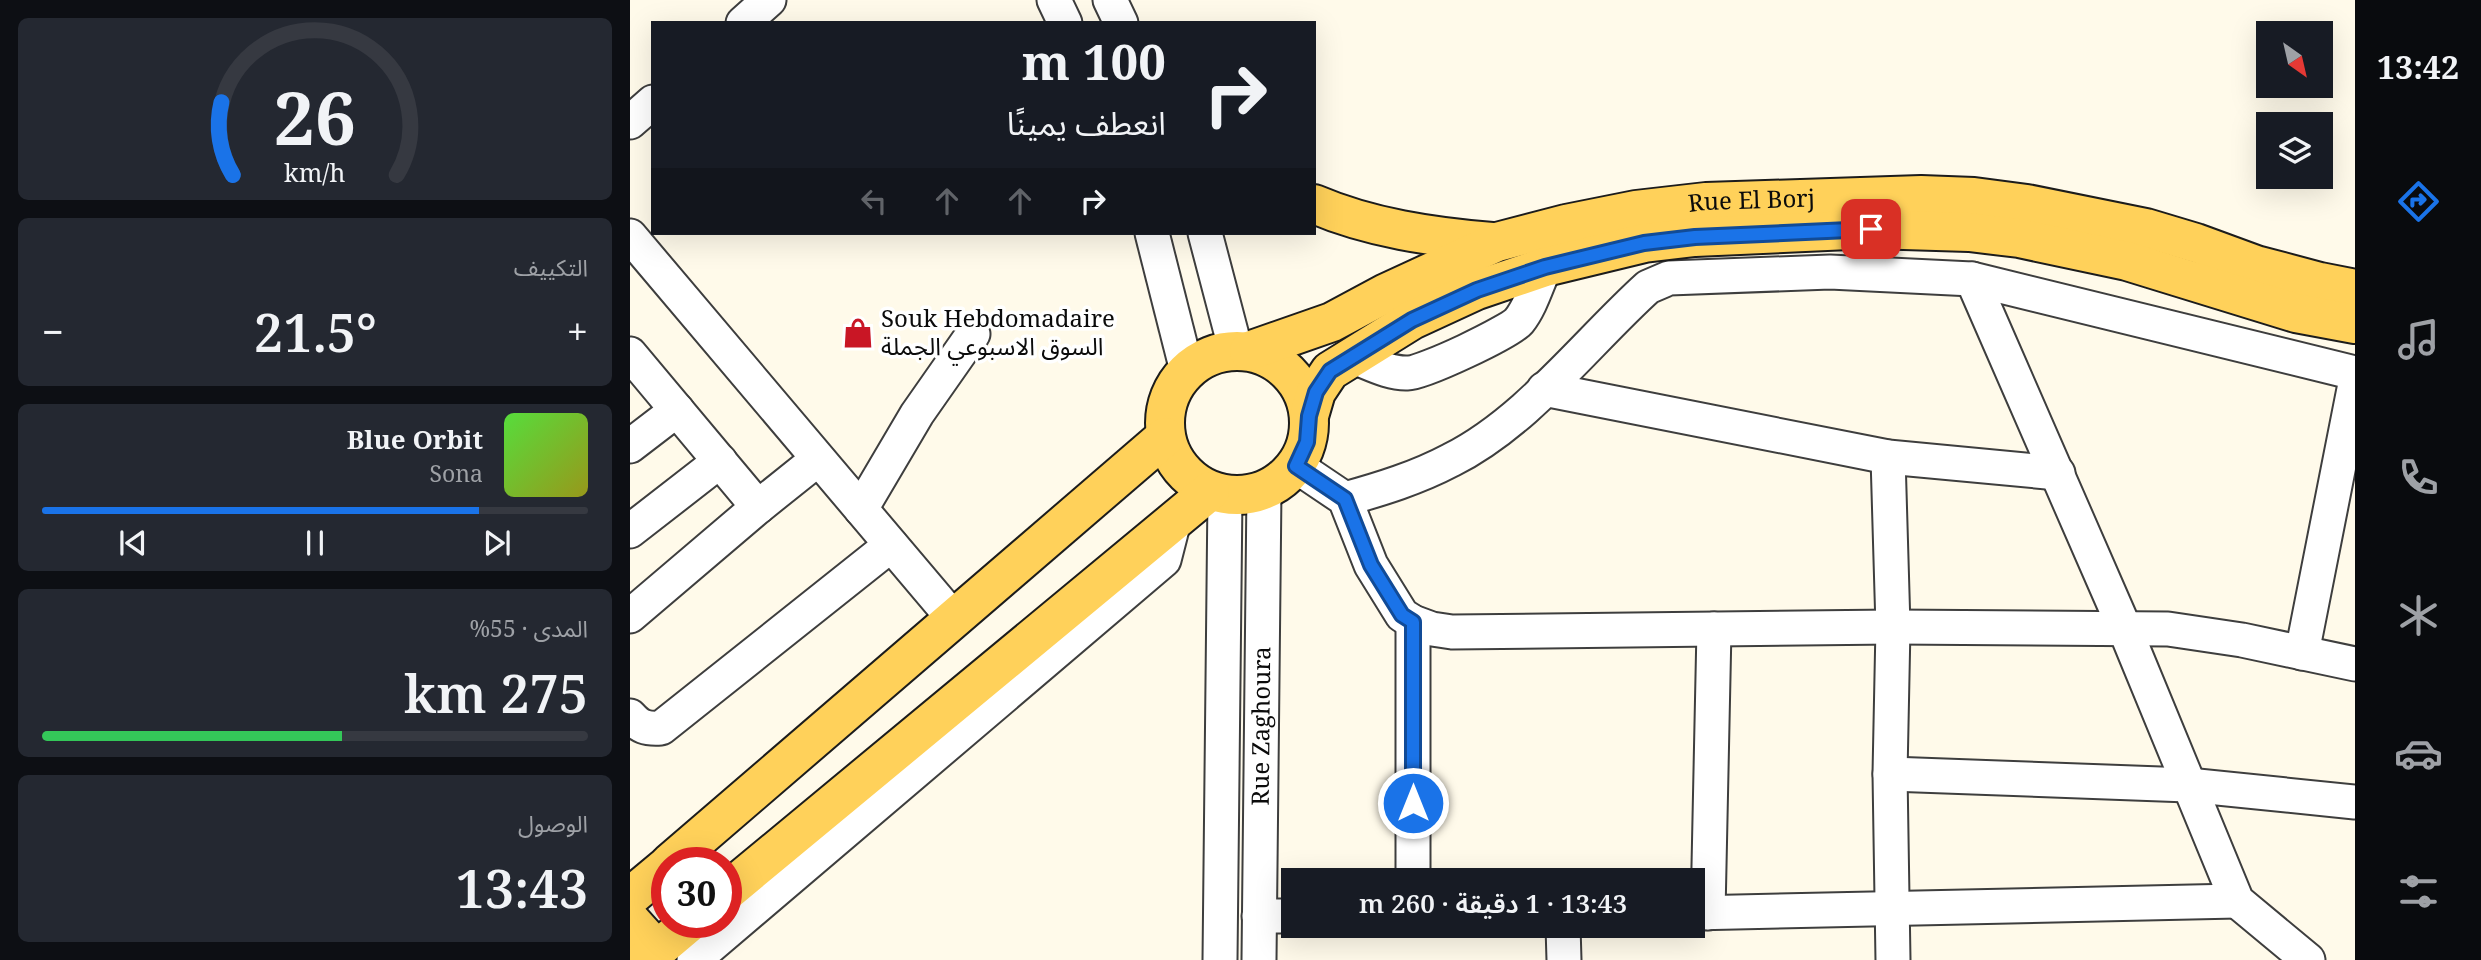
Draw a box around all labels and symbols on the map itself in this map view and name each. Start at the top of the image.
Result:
north arrow [2256,21,2333,98]
street label: Rue El Borj [1686,180,1815,219]
pin [1841,199,1901,259]
place label: Souk Hebdomadaire السوق الاسبوعي الجملة [881,301,1115,366]
shop icon: Souk Hebdomadaire السوق الاسبوعي الجملة [841,316,875,350]
street label: Rue Zaghoura [1243,646,1277,806]
position arrow [1376,766,1450,840]
speed limit sign: 30 [651,847,742,938]

